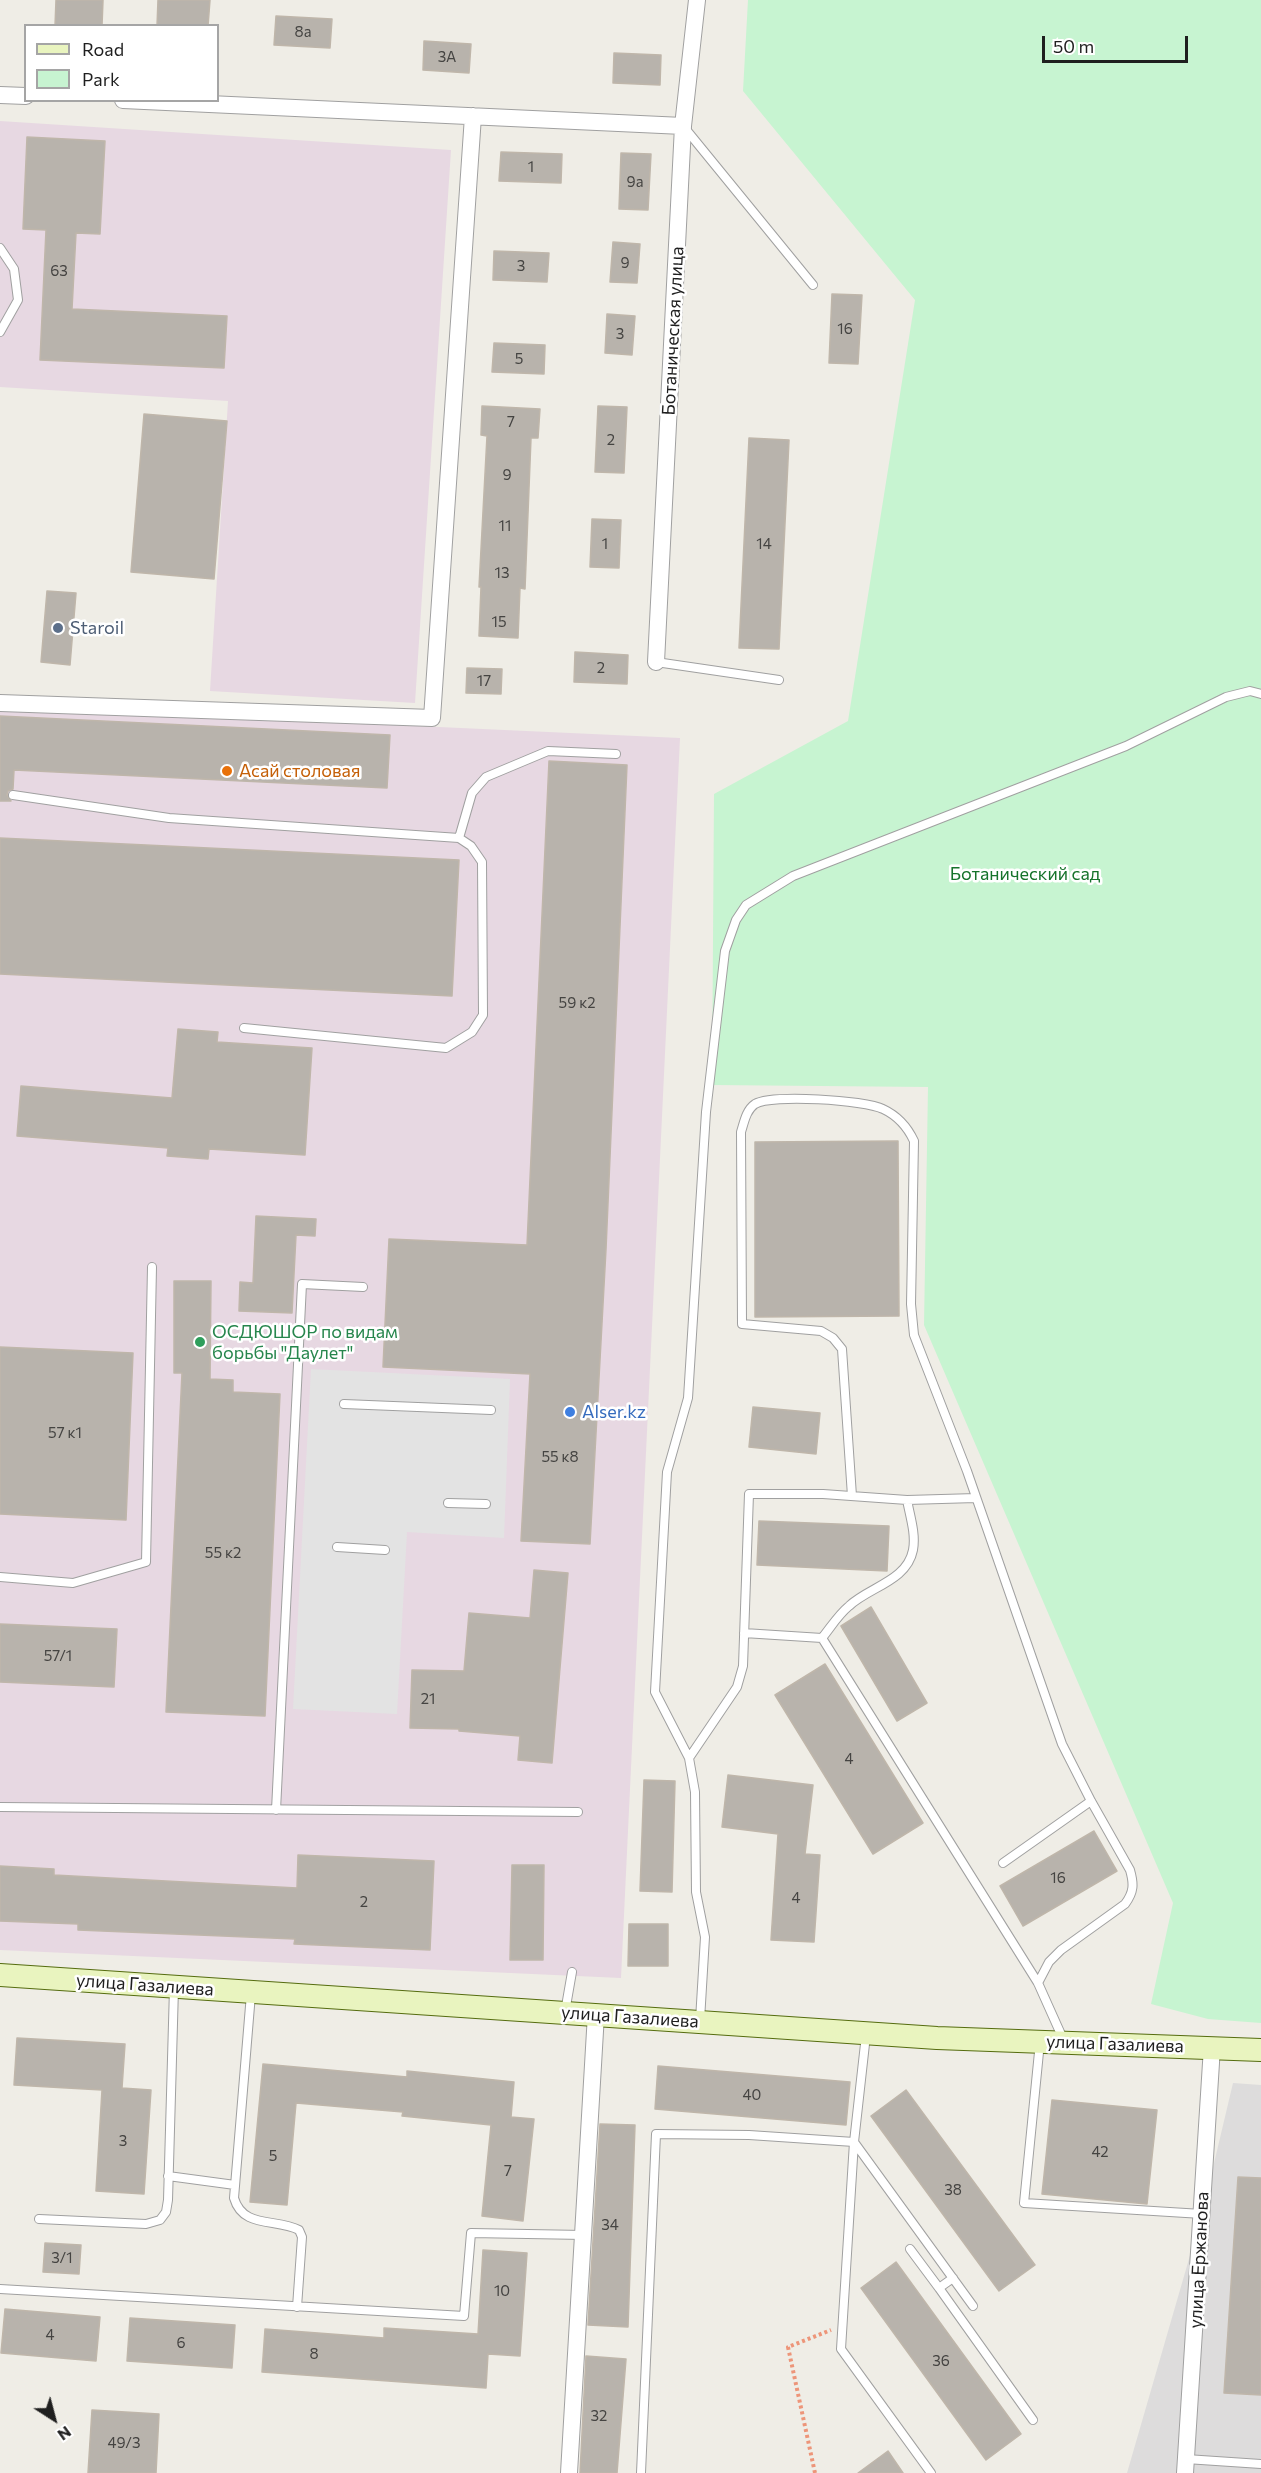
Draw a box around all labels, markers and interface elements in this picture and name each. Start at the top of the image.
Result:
house number: 8а [295,23,311,41]
legend [24,24,219,102]
scale bar [1045,24,1190,62]
text: 50 m [1053,35,1094,57]
text: Road [82,38,124,60]
house number: 3А [438,48,456,66]
text: Park [82,68,120,90]
house number: 1 [528,158,534,176]
house number: 9а [627,173,643,191]
street label: Ботаническая улица [658,246,688,416]
house number: 9 [620,254,630,272]
house number: 3 [517,257,525,275]
house number: 63 [50,262,68,280]
house number: 16 [837,320,853,338]
house number: 3 [616,325,624,343]
house number: 5 [515,350,523,368]
house number: 7 [507,413,515,431]
house number: 2 [607,431,615,449]
house number: 9 [502,466,512,484]
house number: 11 [499,517,511,535]
house number: 1 [602,535,608,553]
house number: 14 [756,535,772,553]
house number: 13 [495,564,509,582]
house number: 15 [491,613,507,631]
place label: Staroil [70,617,124,639]
marker: Staroil [51,621,65,635]
house number: 2 [597,659,605,677]
house number: 17 [477,672,491,690]
place label: Асай столовая [239,760,360,782]
marker: Асай столовая [220,764,234,778]
park label: Ботанический сад [950,863,1100,885]
house number: 59 к2 [559,994,595,1012]
place label: ОСДЮШОР по видам борьбы "Даулет" [212,1321,398,1364]
marker: ОСДЮШОР по видам борьбы "Даулет" [193,1335,207,1349]
place label: Alser.kz [582,1401,646,1423]
marker: Alser.kz [563,1405,577,1419]
house number: 57 к1 [48,1424,82,1442]
house number: 55 к8 [541,1448,579,1466]
house number: 55 к2 [205,1544,241,1562]
house number: 57/1 [44,1647,72,1665]
house number: 21 [421,1690,435,1708]
house number: 4 [845,1750,853,1768]
house number: 16 [1050,1869,1066,1887]
house number: 4 [792,1889,800,1907]
house number: 2 [360,1893,368,1911]
street label: улица Газалиева [76,1969,214,2001]
street label: улица Газалиева [561,2001,699,2033]
street label: улица Газалиева [1046,2031,1184,2057]
house number: 40 [743,2086,761,2104]
house number: 3 [119,2132,127,2150]
house number: 42 [1091,2143,1109,2161]
house number: 5 [269,2147,277,2165]
house number: 7 [504,2162,512,2180]
house number: 38 [944,2181,962,2199]
street label: улица Ержанова [1185,2191,1213,2329]
house number: 34 [601,2216,619,2234]
house number: 3/1 [51,2249,73,2267]
house number: 10 [494,2282,510,2300]
house number: 4 [46,2326,54,2344]
house number: 6 [176,2334,186,2352]
house number: 8 [309,2345,319,2363]
house number: 36 [932,2352,950,2370]
north arrow [24,2389,84,2449]
house number: 32 [591,2407,607,2425]
text: N [54,2423,75,2445]
house number: 49/3 [107,2434,141,2452]

